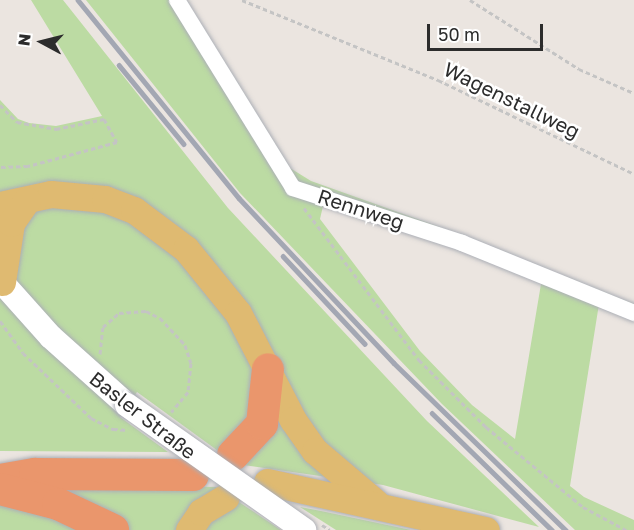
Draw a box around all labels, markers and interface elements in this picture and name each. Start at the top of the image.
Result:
north arrow [12,12,72,72]
scale bar [430,12,546,50]
text: 50 m [438,23,480,45]
text: N [13,33,35,47]
street label: Wagenstallweg [440,57,584,143]
street label: Rennweg [315,184,407,234]
street label: Basler Straße [85,366,201,464]

